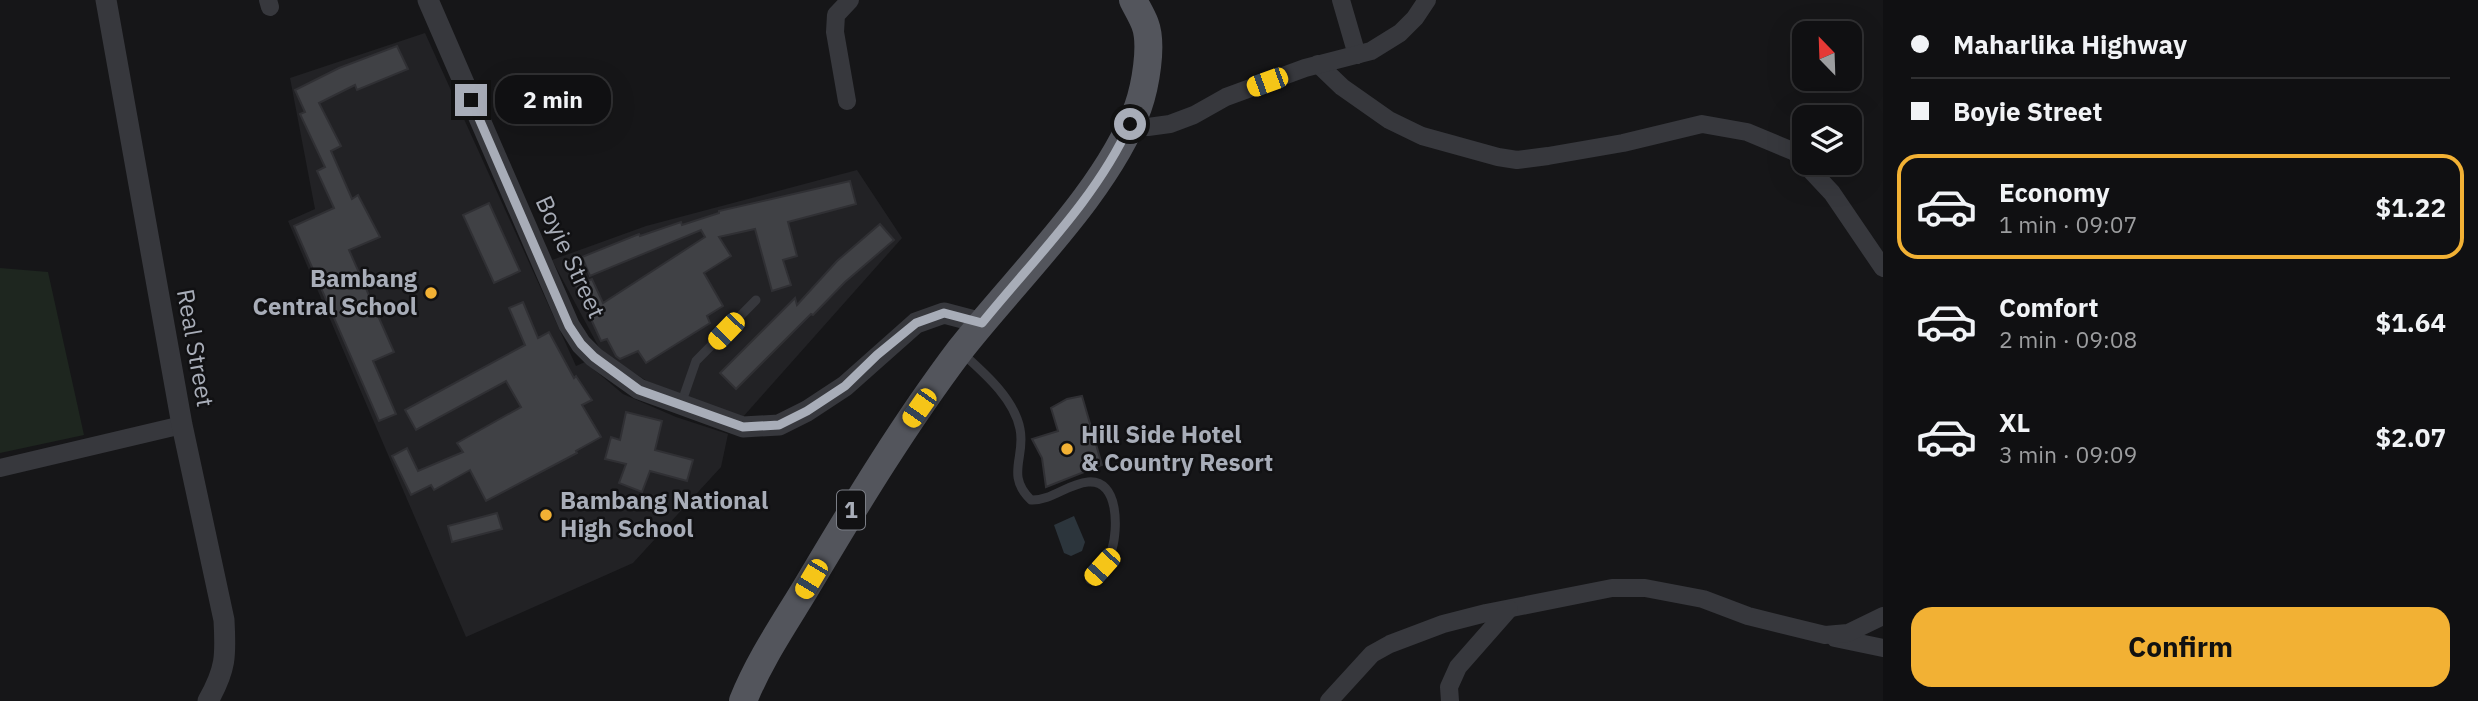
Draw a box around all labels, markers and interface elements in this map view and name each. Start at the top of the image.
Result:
north arrow [1792,21,1862,91]
map controls [1792,21,1862,175]
text: Maharlika Highway [1953,27,2187,61]
car [1244,65,1291,99]
callout: 2 min [496,76,611,124]
route end [455,84,487,116]
text: 2 min [523,84,583,114]
text: Boyie Street [1953,94,2102,128]
button: layers [1792,105,1862,175]
route start [1114,108,1146,140]
icon: car [1915,175,1978,238]
text: Economy [1999,175,2110,209]
street label: Boyie Street [529,190,613,323]
text: $1.22 [2376,190,2446,224]
text: 1 min · 09:07 [1999,209,2137,239]
place label: Bambang Central School [252,262,418,322]
marker: Bambang Central School [423,285,439,301]
street label: Real Street [170,286,222,409]
icon: car [1915,290,1978,353]
text: Comfort [1999,290,2098,324]
text: $1.64 [2376,305,2446,339]
car [704,309,749,353]
text: 2 min · 09:08 [1999,324,2137,354]
car [899,385,940,431]
icon: car [1915,405,1978,468]
text: XL [1999,405,2030,439]
place label: Hill Side Hotel & Country Resort [1081,418,1273,478]
text: $2.07 [2376,420,2446,454]
text: 3 min · 09:09 [1999,439,2137,469]
marker: Hill Side Hotel & Country Resort [1059,441,1075,457]
place label: Bambang National High School [560,484,768,544]
road number: 1 [837,490,865,530]
marker: Bambang National High School [538,507,554,523]
car [1081,544,1124,590]
car [792,556,831,602]
button: Confirm [1911,607,2450,687]

